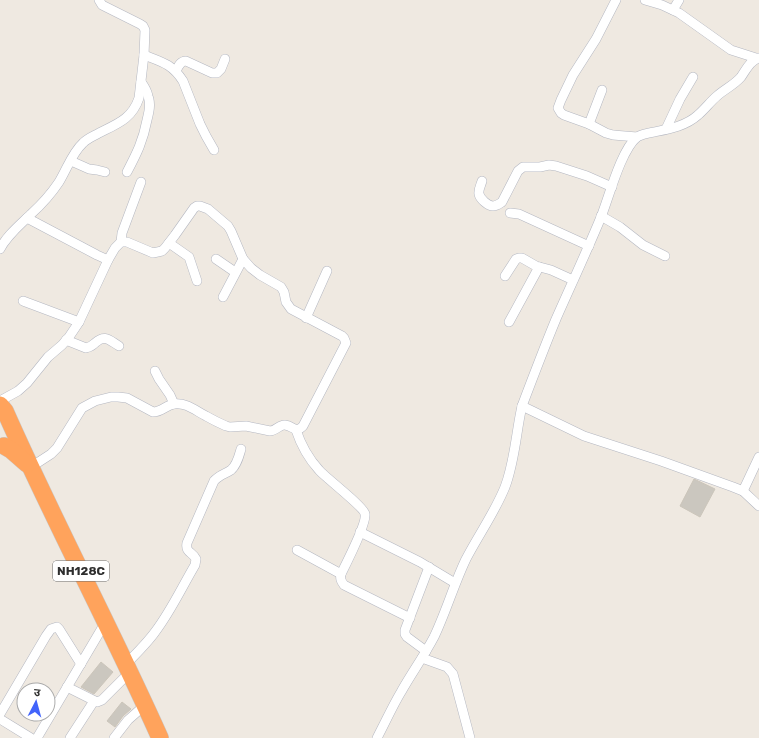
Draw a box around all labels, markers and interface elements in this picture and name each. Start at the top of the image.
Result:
road number: NH128C [53,561,109,581]
north arrow [16,682,56,722]
text: उ [33,686,41,699]

